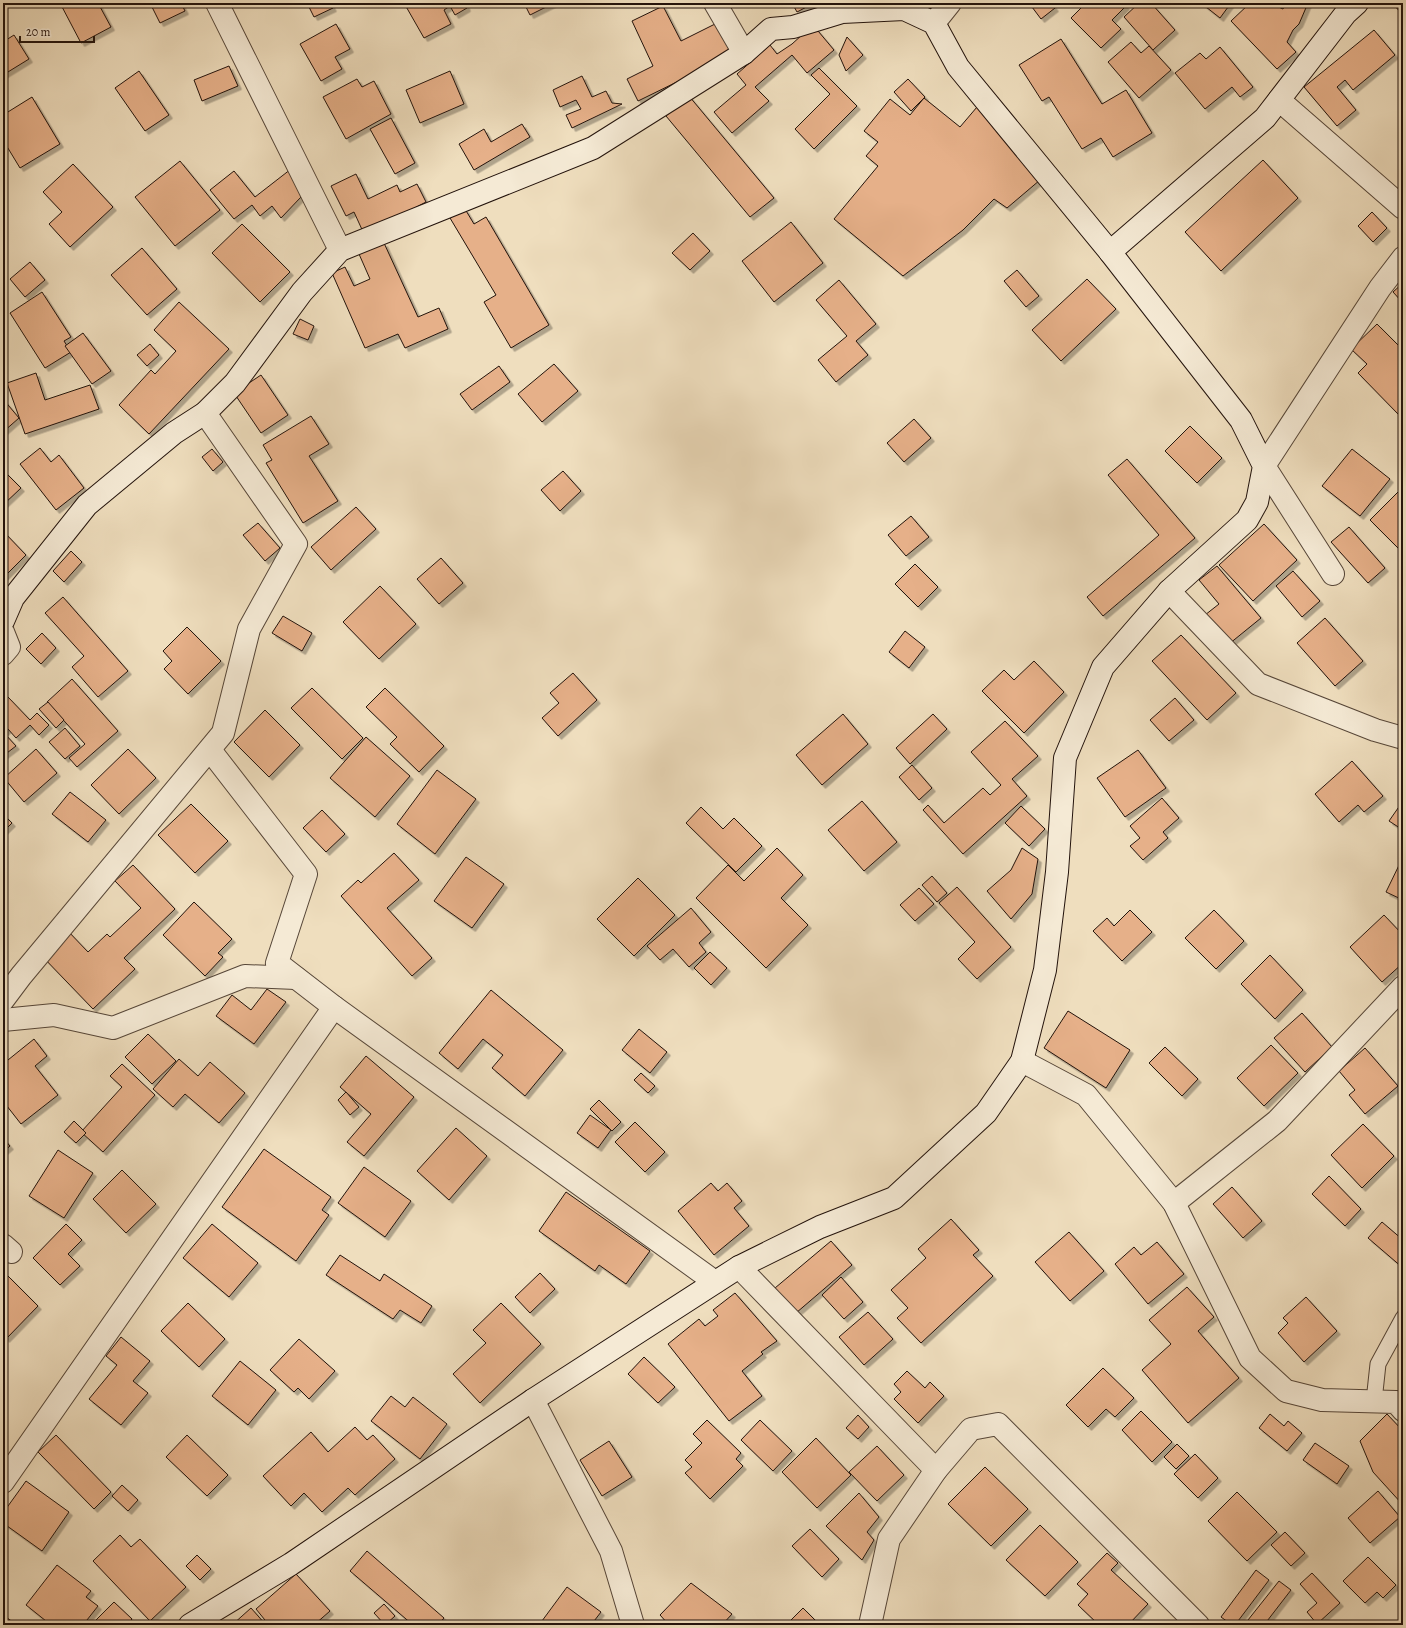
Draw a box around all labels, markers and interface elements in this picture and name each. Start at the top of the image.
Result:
scale bar [20,18,94,44]
text: 20 m [26,24,50,40]

